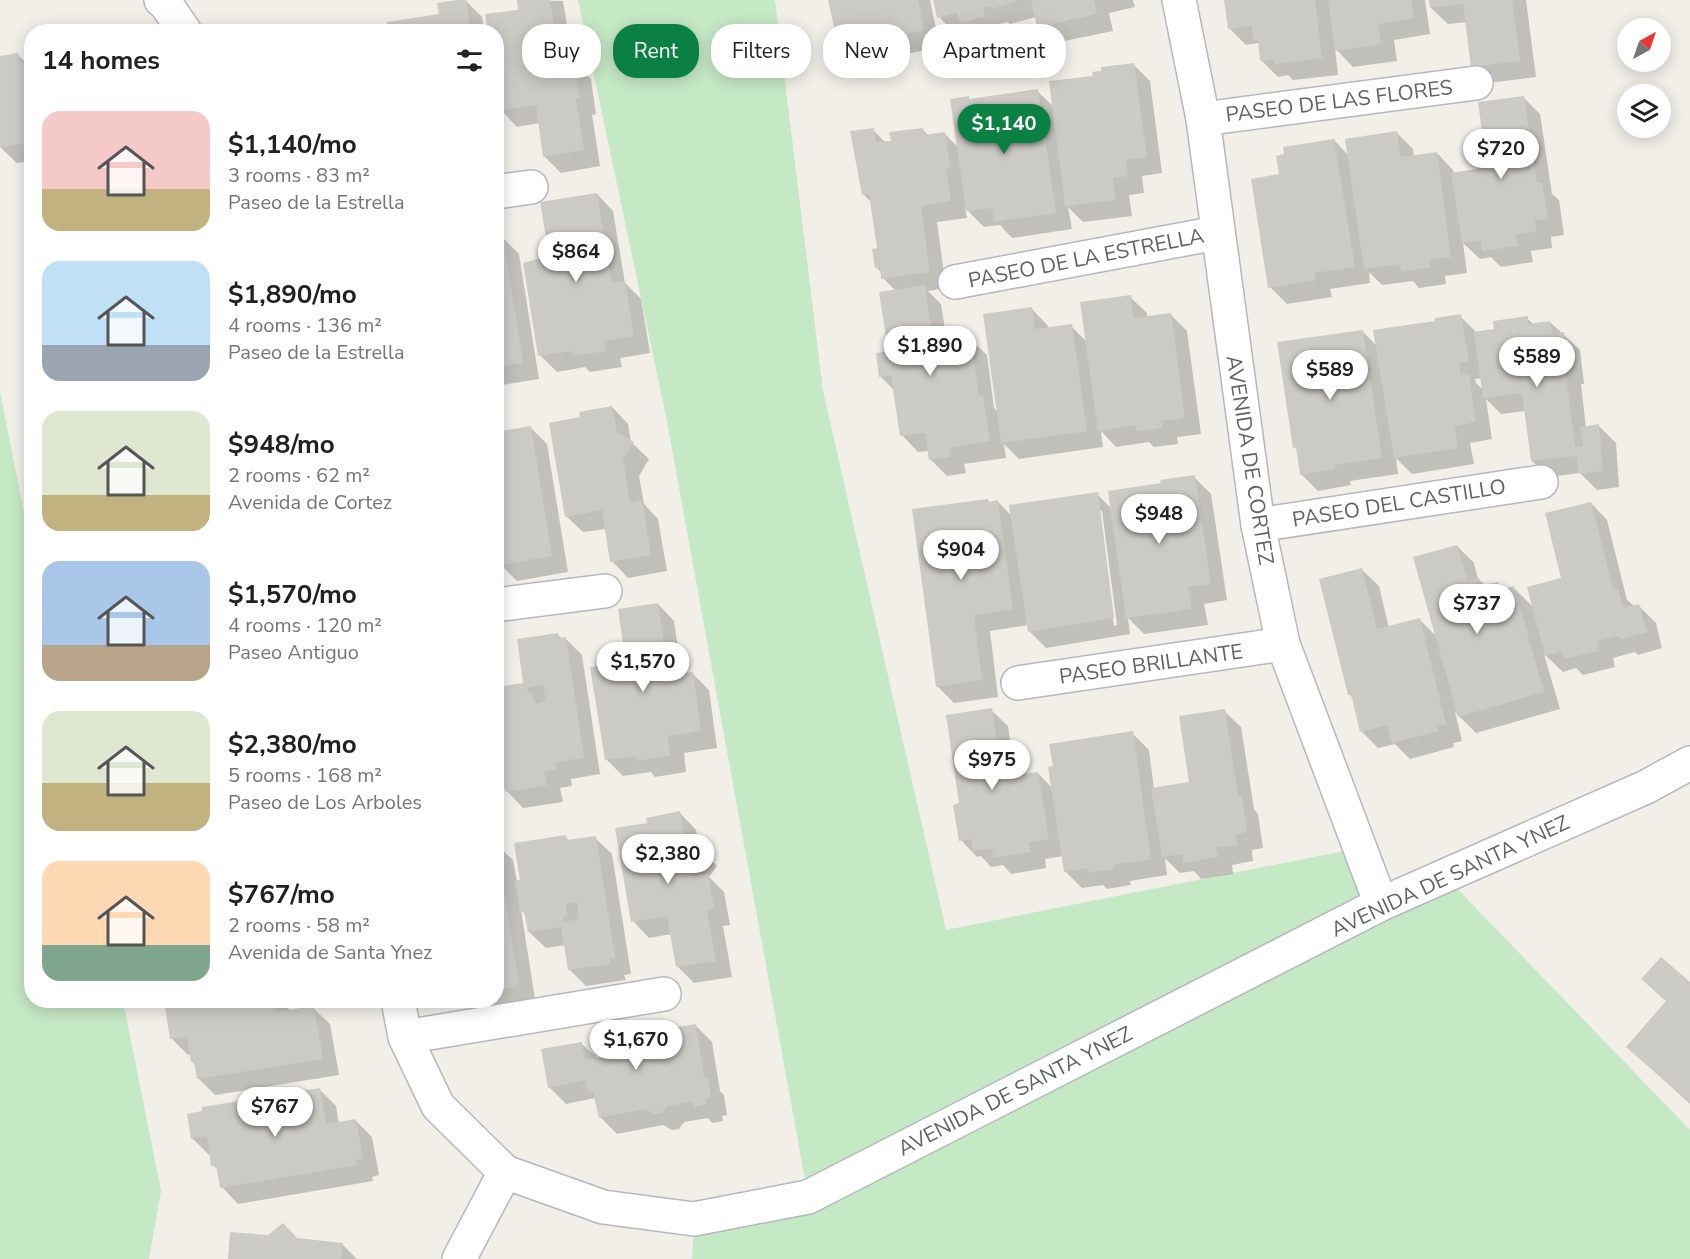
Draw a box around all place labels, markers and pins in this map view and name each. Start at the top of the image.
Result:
pin: $1,140 [955,104,1053,155]
pin: $720 [1465,129,1537,180]
pin: $864 [540,232,612,283]
pin: $1,890 [881,326,979,377]
pin: $589 [1501,337,1573,388]
pin: $589 [1294,350,1366,401]
pin: $948 [1123,494,1195,545]
pin: $904 [925,530,997,581]
pin: $737 [1441,584,1513,635]
pin: $1,570 [594,642,692,693]
pin: $975 [956,740,1028,791]
pin: $2,380 [619,834,717,885]
pin: $1,670 [587,1020,685,1071]
pin: $767 [239,1087,311,1138]

